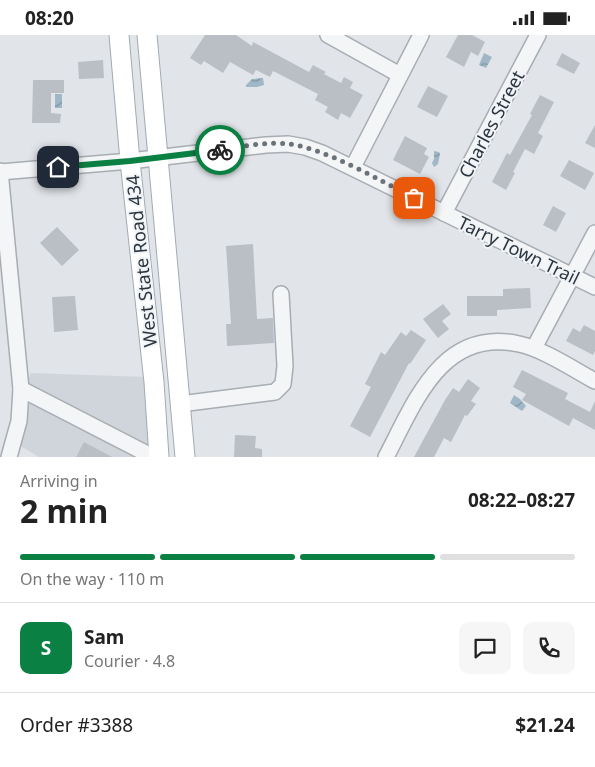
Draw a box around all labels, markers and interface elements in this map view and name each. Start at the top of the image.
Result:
text: 08:20 [25,5,74,31]
street label: Charles Street [453,66,530,182]
courier [195,125,245,175]
icon: bike [206,136,234,164]
pin [37,146,79,188]
icon: home [44,153,72,181]
street label: West State Road 434 [120,174,162,348]
pin [393,177,435,219]
icon: bag [400,184,428,212]
street label: Tarry Town Trail [454,210,584,290]
text: Arriving in [20,470,98,492]
text: 08:22–08:27 [468,487,575,513]
text: 2 min [20,489,108,532]
text: On the way · 110 m [20,568,164,590]
button: chat [459,622,511,674]
button: phone [523,622,575,674]
text: Sam [84,624,124,650]
text: S [41,635,51,661]
text: Courier · 4.8 [84,650,175,672]
text: Order #3388 [20,712,133,738]
text: $21.24 [515,712,575,738]

